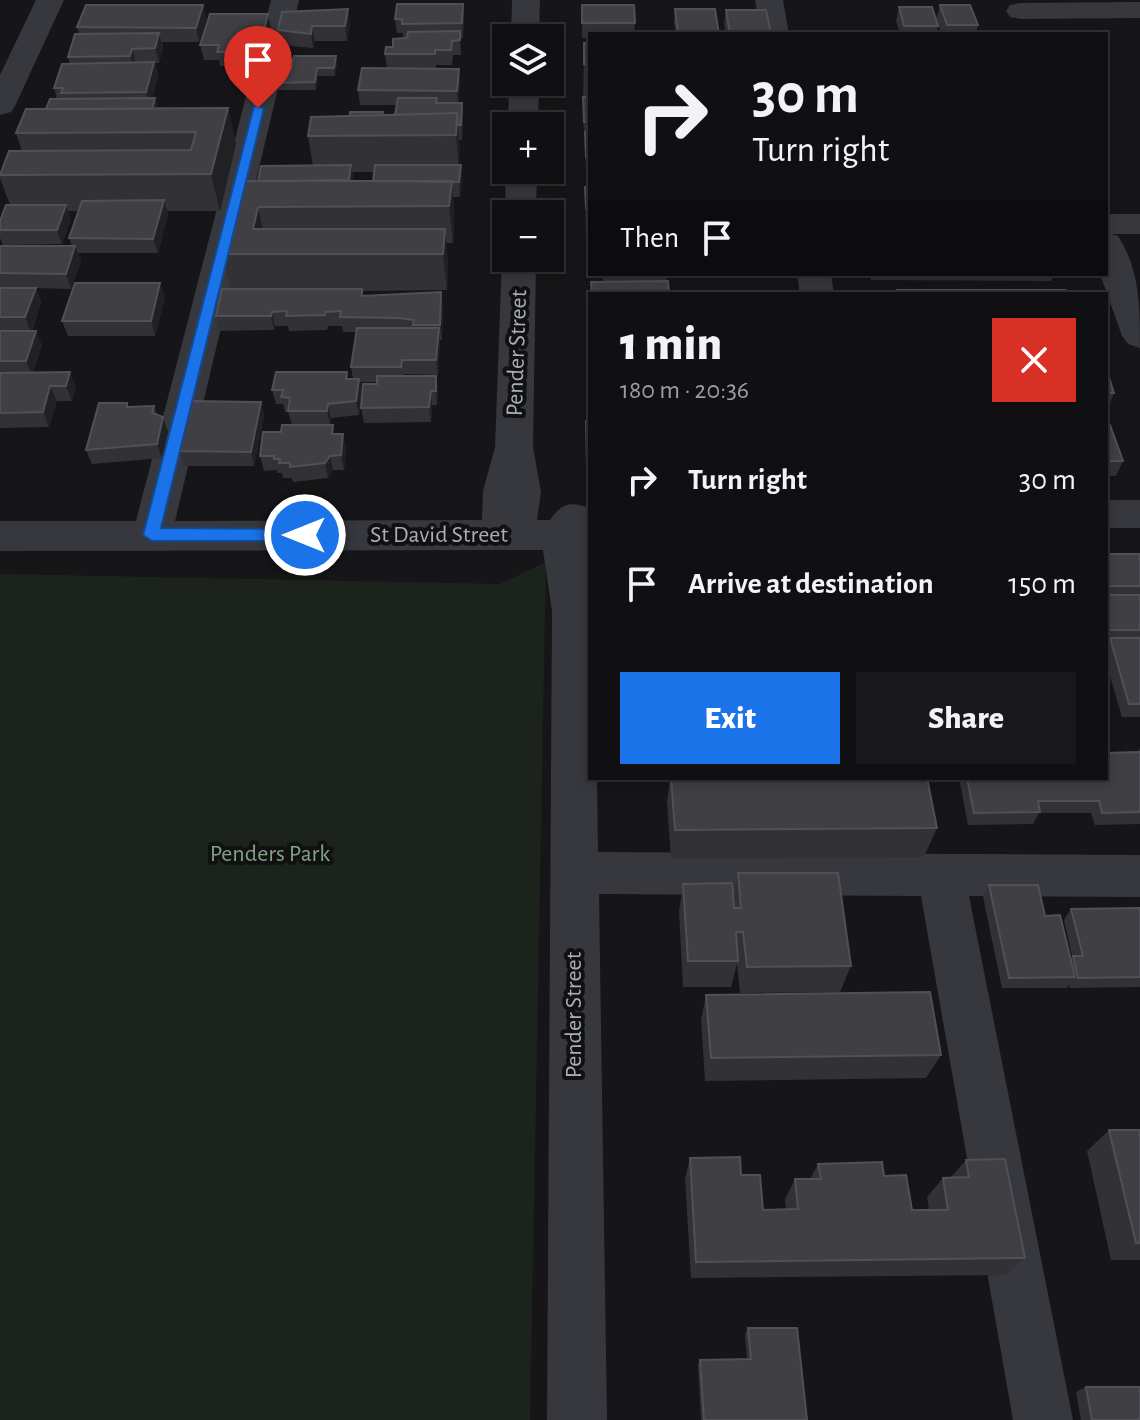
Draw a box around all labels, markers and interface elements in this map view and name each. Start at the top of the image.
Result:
map controls [492,24,564,272]
button: layers [492,24,564,96]
pin [224,26,292,108]
icon: arrive [236,38,280,82]
icon: right [620,64,724,168]
text: 30 m [752,67,859,123]
button: + [492,112,564,184]
text: Turn right [752,132,889,168]
button: − [492,200,564,272]
icon: arrive [695,216,739,260]
text: Then [620,223,679,253]
street label: Pender Street [503,289,531,417]
button: close [992,318,1076,402]
text: 1 min [620,321,722,369]
text: 180 m · 20:36 [620,377,749,403]
icon: right [620,458,664,502]
text: Turn right [688,465,807,495]
text: 30 m [1019,465,1076,495]
position arrow [263,493,347,577]
street label: St David Street [370,523,508,547]
icon: arrive [620,562,664,606]
text: Arrive at destination [688,569,934,599]
text: 150 m [1008,569,1076,599]
button: Exit [620,672,840,764]
button: Share [856,672,1076,764]
park label: Penders Park [210,842,330,866]
street label: Pender Street [562,951,586,1078]

